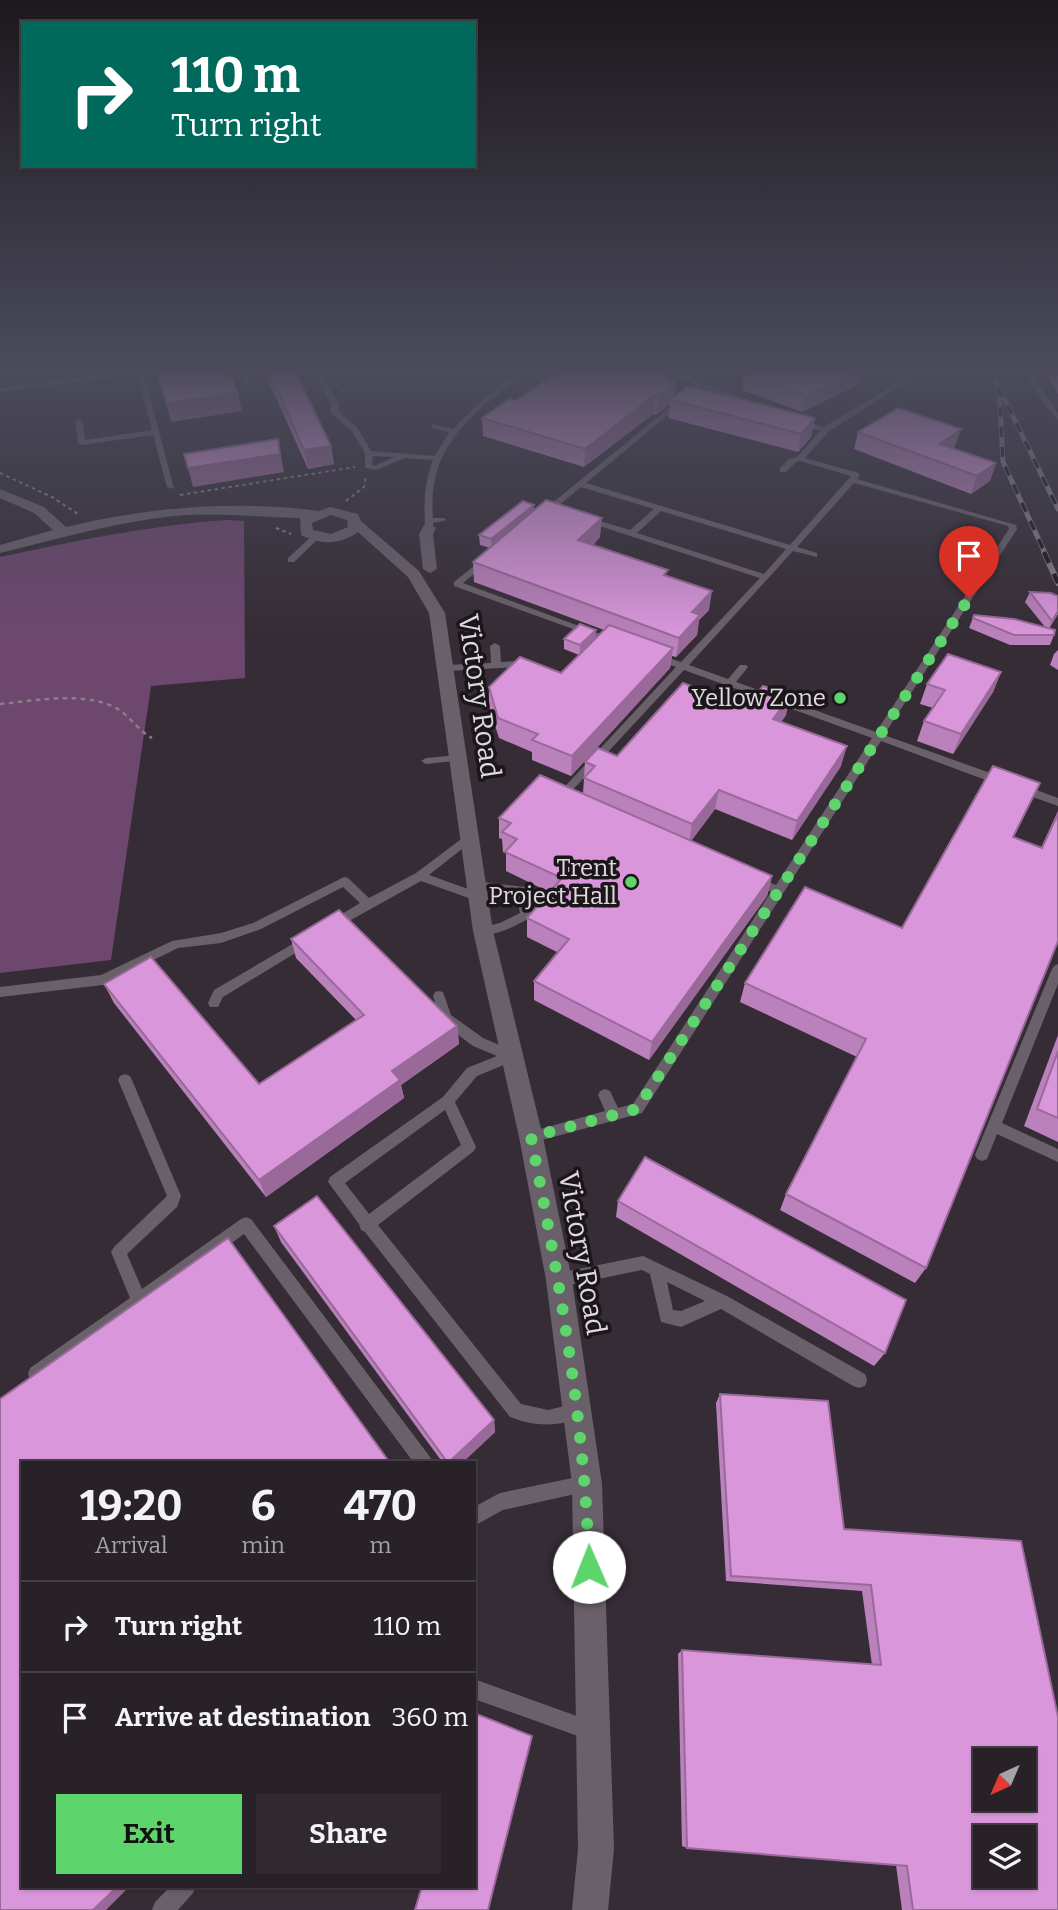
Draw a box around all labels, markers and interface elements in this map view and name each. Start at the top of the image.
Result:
text: 110 m [171,46,300,105]
icon: right [56,49,147,140]
text: Turn right [171,106,322,144]
pin [939,526,999,598]
icon: arrive [950,537,988,575]
street label: Victory Road [452,612,507,780]
place label: Yellow Zone [691,684,826,712]
marker: Yellow Zone [832,690,848,706]
place label: Trent Project Hall [488,854,617,910]
marker: Trent Project Hall [623,874,639,890]
street label: Victory Road [552,1169,613,1337]
text: 19:20 [80,1481,183,1531]
text: 6 [251,1481,276,1531]
text: 470 [344,1481,417,1531]
position arrow [552,1530,626,1604]
text: Arrival [95,1531,168,1559]
text: min [242,1531,285,1559]
text: m [369,1531,391,1559]
icon: right [56,1608,94,1646]
text: Turn right [115,1611,242,1642]
text: 110 m [373,1611,441,1642]
icon: arrive [56,1699,94,1737]
text: Arrive at destination [115,1702,370,1733]
text: 360 m [391,1702,468,1733]
north arrow [973,1748,1036,1811]
map controls [973,1748,1036,1888]
button: Exit [56,1794,242,1874]
button: Share [256,1794,441,1874]
button: layers [973,1825,1036,1888]

